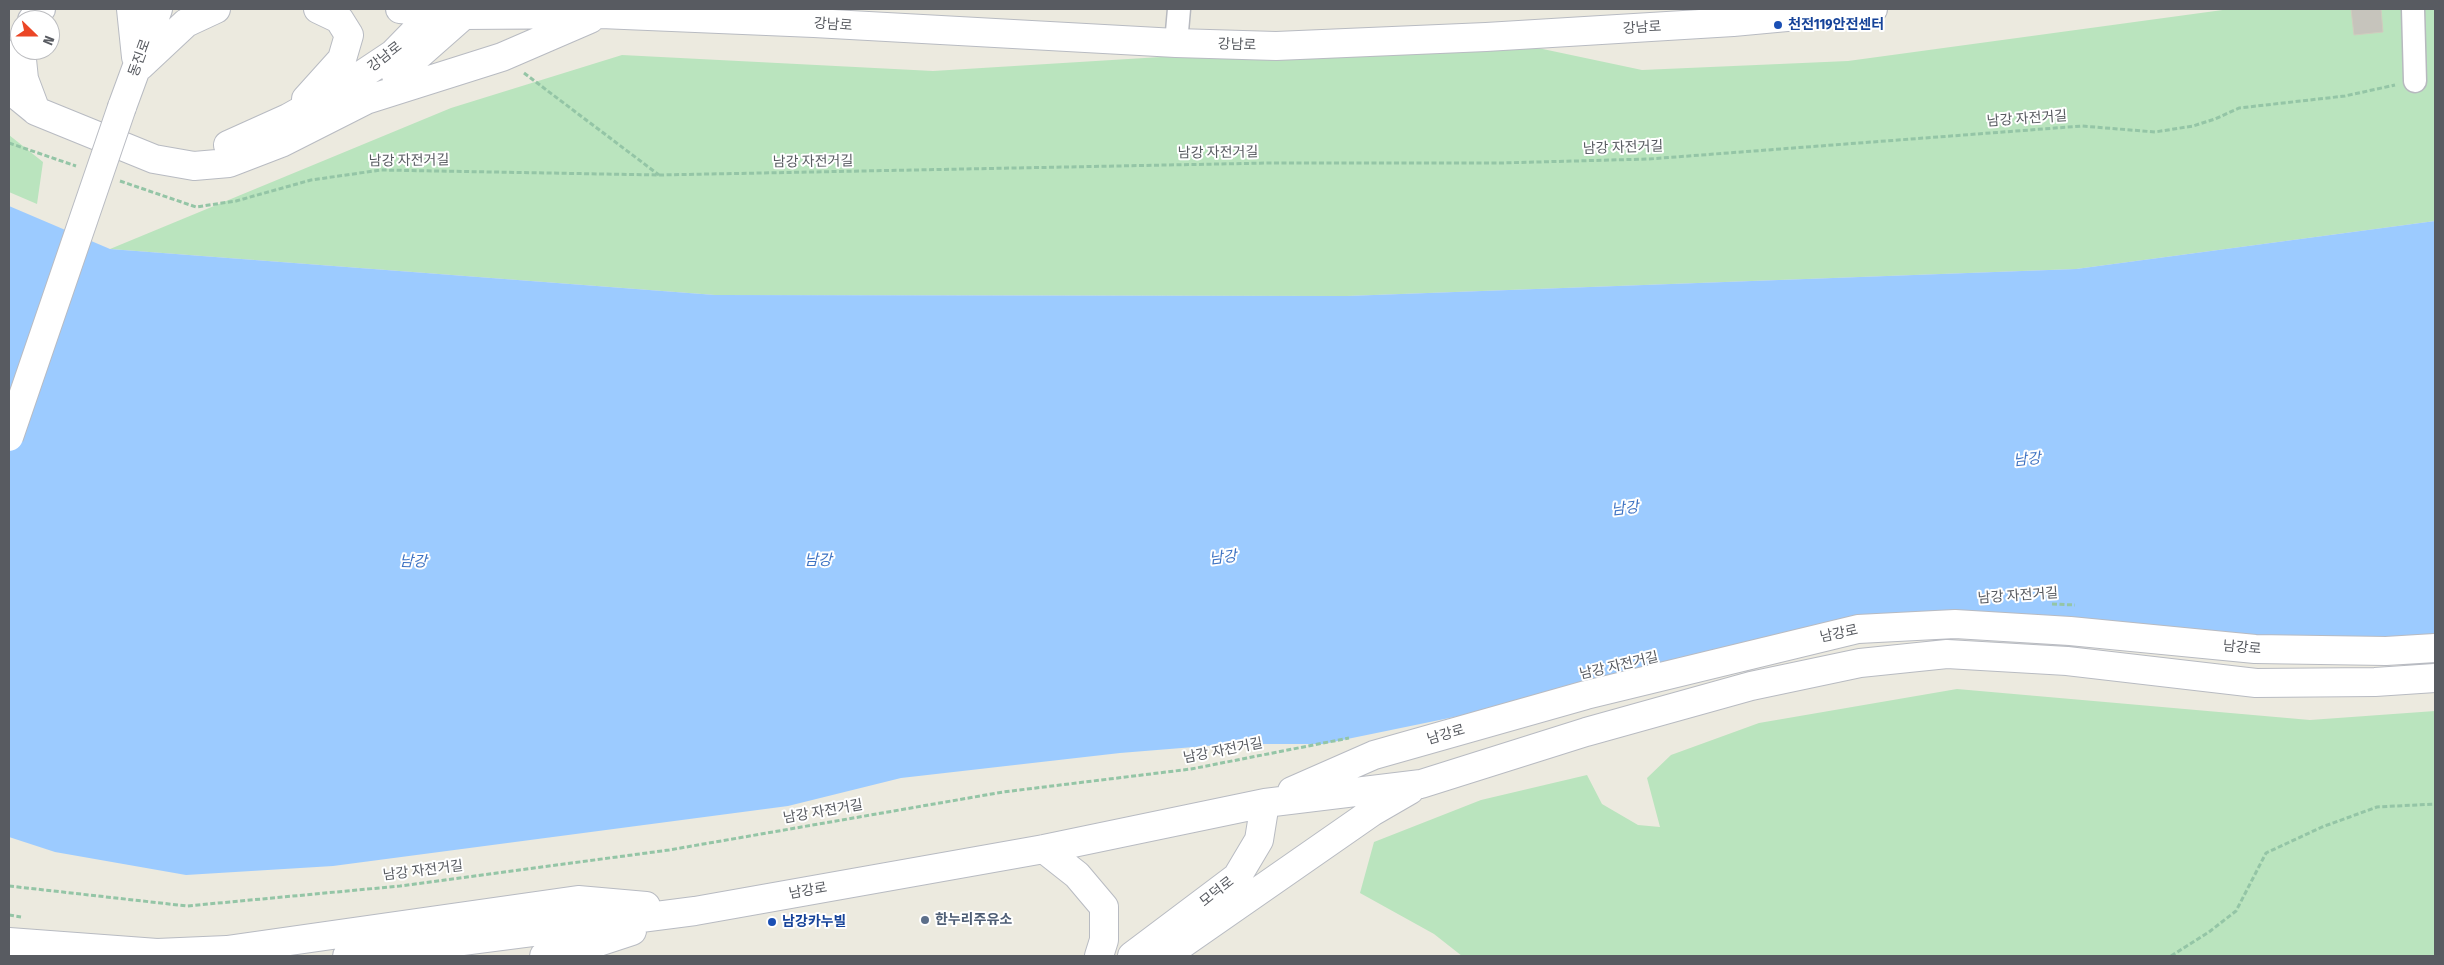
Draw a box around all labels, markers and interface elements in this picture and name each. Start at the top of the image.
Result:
north arrow [10,10,60,60]
street label: 강남로 [813,15,853,35]
place label: 천전119안전센터 [1788,17,1884,33]
street label: 강남로 [1622,19,1662,37]
marker: 천전119안전센터 [1772,19,1784,31]
text: N [39,33,58,47]
street label: 강남로 [1217,36,1257,54]
street label: 동진로 [125,37,155,79]
street label: 강남로 [365,38,405,76]
street label: 남강 자전거길 [1986,108,2068,130]
street label: 남강 자전거길 [1582,138,1664,158]
street label: 남강 자전거길 [1178,144,1258,162]
street label: 남강 자전거길 [369,152,449,170]
street label: 남강 자전거길 [773,153,853,171]
water label: 남강 [2012,450,2042,470]
water label: 남강 [1610,498,1640,520]
water label: 남강 [1208,547,1238,569]
water label: 남강 [804,552,832,570]
water label: 남강 [399,553,427,571]
street label: 남강 자전거길 [1977,585,2059,607]
street label: 남강로 [1818,622,1860,646]
street label: 남강로 [2222,638,2262,658]
street label: 남강 자전거길 [1578,649,1660,683]
street label: 남강로 [1425,722,1467,748]
street label: 남강 자전거길 [1182,735,1264,767]
street label: 남강 자전거길 [782,797,864,827]
street label: 남강 자전거길 [382,858,464,884]
street label: 모덕로 [1197,873,1237,911]
street label: 남강로 [788,879,828,903]
place label: 한누리주유소 [935,912,1012,928]
place label: 남강카누빌 [782,914,846,930]
marker: 한누리주유소 [919,914,931,926]
marker: 남강카누빌 [766,916,778,928]

